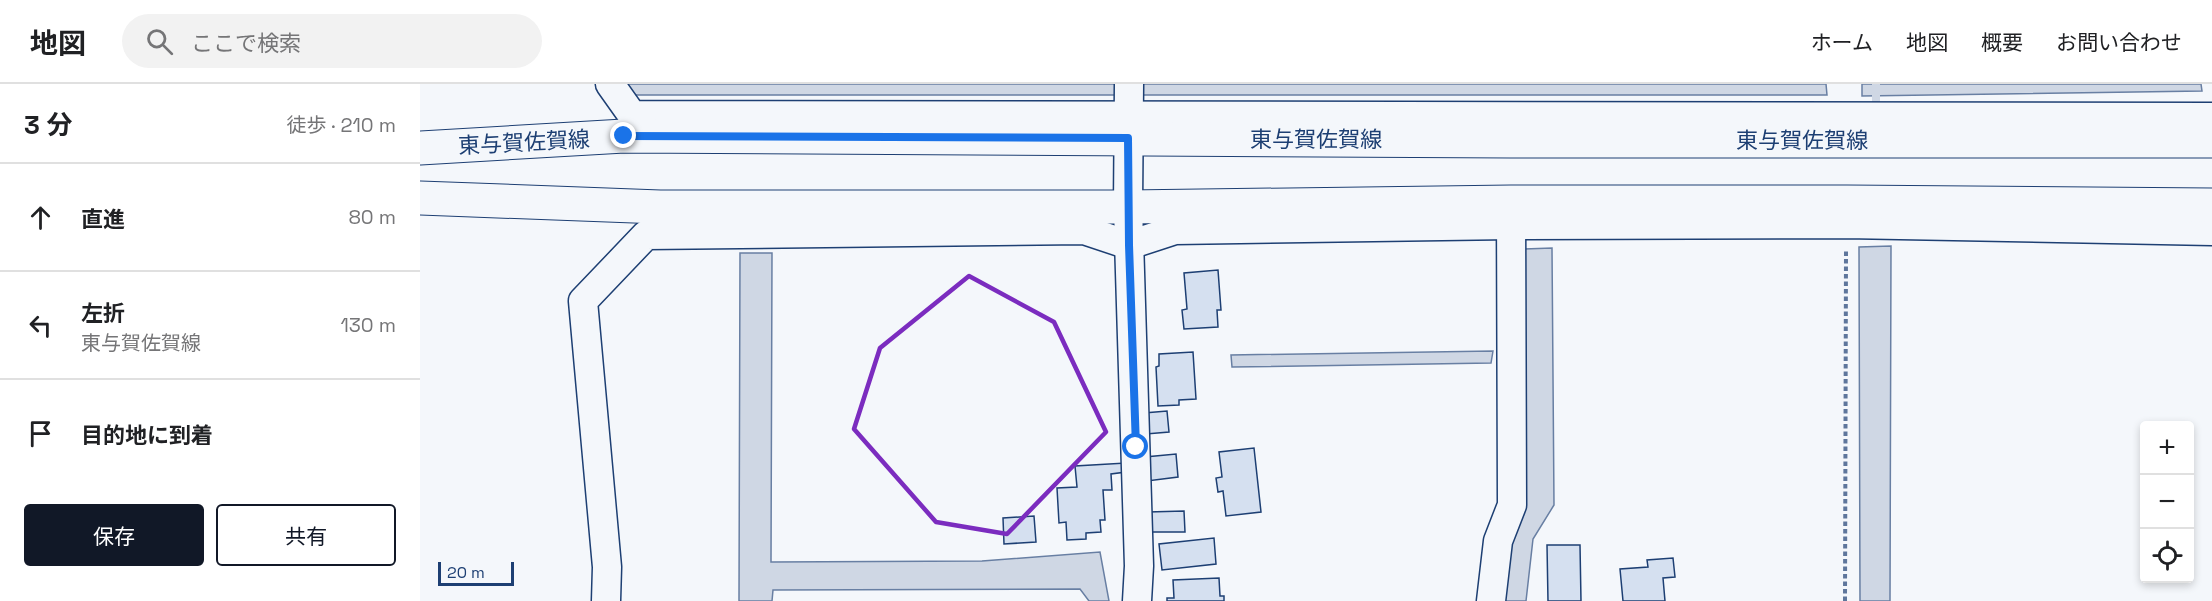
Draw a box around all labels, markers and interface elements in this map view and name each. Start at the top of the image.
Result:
search box [122,14,542,68]
text: 地図 [30,25,86,61]
icon: search [143,25,176,58]
text: ここで検索 [191,29,301,57]
text: ホーム [1811,29,1873,56]
text: 地図 [1906,29,1948,56]
text: 概要 [1981,29,2023,56]
text: お問い合わせ [2056,29,2182,56]
text: 3 分 [24,108,72,142]
text: 徒歩 · 210 m [286,112,396,138]
route end [610,122,636,148]
street label: 東与賀佐賀線 [457,125,591,159]
street label: 東与賀佐賀線 [1250,125,1382,153]
street label: 東与賀佐賀線 [1736,126,1868,154]
icon: ahead [24,201,57,234]
text: 80 m [348,204,396,230]
text: 直進 [81,205,125,233]
text: 左折 [81,299,125,327]
icon: left [24,309,57,342]
text: 130 m [340,312,396,338]
text: 東与賀佐賀線 [81,330,201,356]
icon: arrive [24,417,57,450]
text: 目的地に到着 [81,421,213,449]
map controls [2140,421,2194,583]
button: + [2140,421,2194,475]
route start [1122,433,1148,459]
button: − [2140,475,2194,529]
button: 保存 [24,504,204,566]
button: 共有 [216,504,396,566]
button: locate [2140,529,2194,583]
scale bar [438,559,514,586]
text: 20 m [447,562,485,583]

